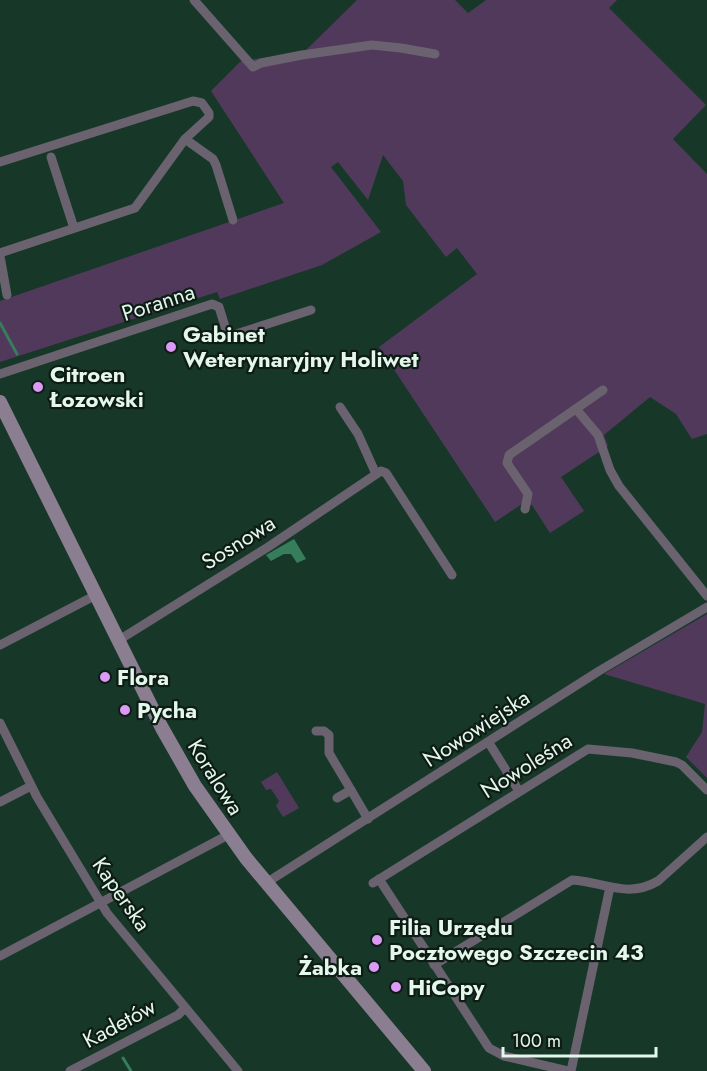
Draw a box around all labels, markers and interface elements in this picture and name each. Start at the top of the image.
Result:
street label: Poranna [117,275,199,329]
place label: Gabinet Weterynaryjny Holiwet [183,318,419,375]
marker: Gabinet Weterynaryjny Holiwet [164,340,178,354]
place label: Citroen Łozowski [49,358,144,415]
marker: Citroen Łozowski [31,380,45,394]
street label: Sosnowa [195,507,281,577]
place label: Flora [117,661,169,693]
marker: Flora [98,670,112,684]
street label: Nowowiejska [416,681,536,775]
place label: Pycha [137,694,197,726]
marker: Pycha [118,703,132,717]
street label: Nowoleśna [474,724,578,806]
street label: Koralowa [180,733,252,821]
street label: Kaperska [85,851,159,937]
place label: Filia Urzędu Pocztowego Szczecin 43 [389,911,644,968]
marker: Filia Urzędu Pocztowego Szczecin 43 [370,933,384,947]
place label: Żabka [298,951,362,983]
marker: Żabka [367,960,381,974]
place label: HiCopy [408,971,485,1003]
marker: HiCopy [389,980,403,994]
street label: Kadetów [77,990,161,1056]
scale bar [503,1020,656,1058]
text: 100 m [512,1028,561,1054]

